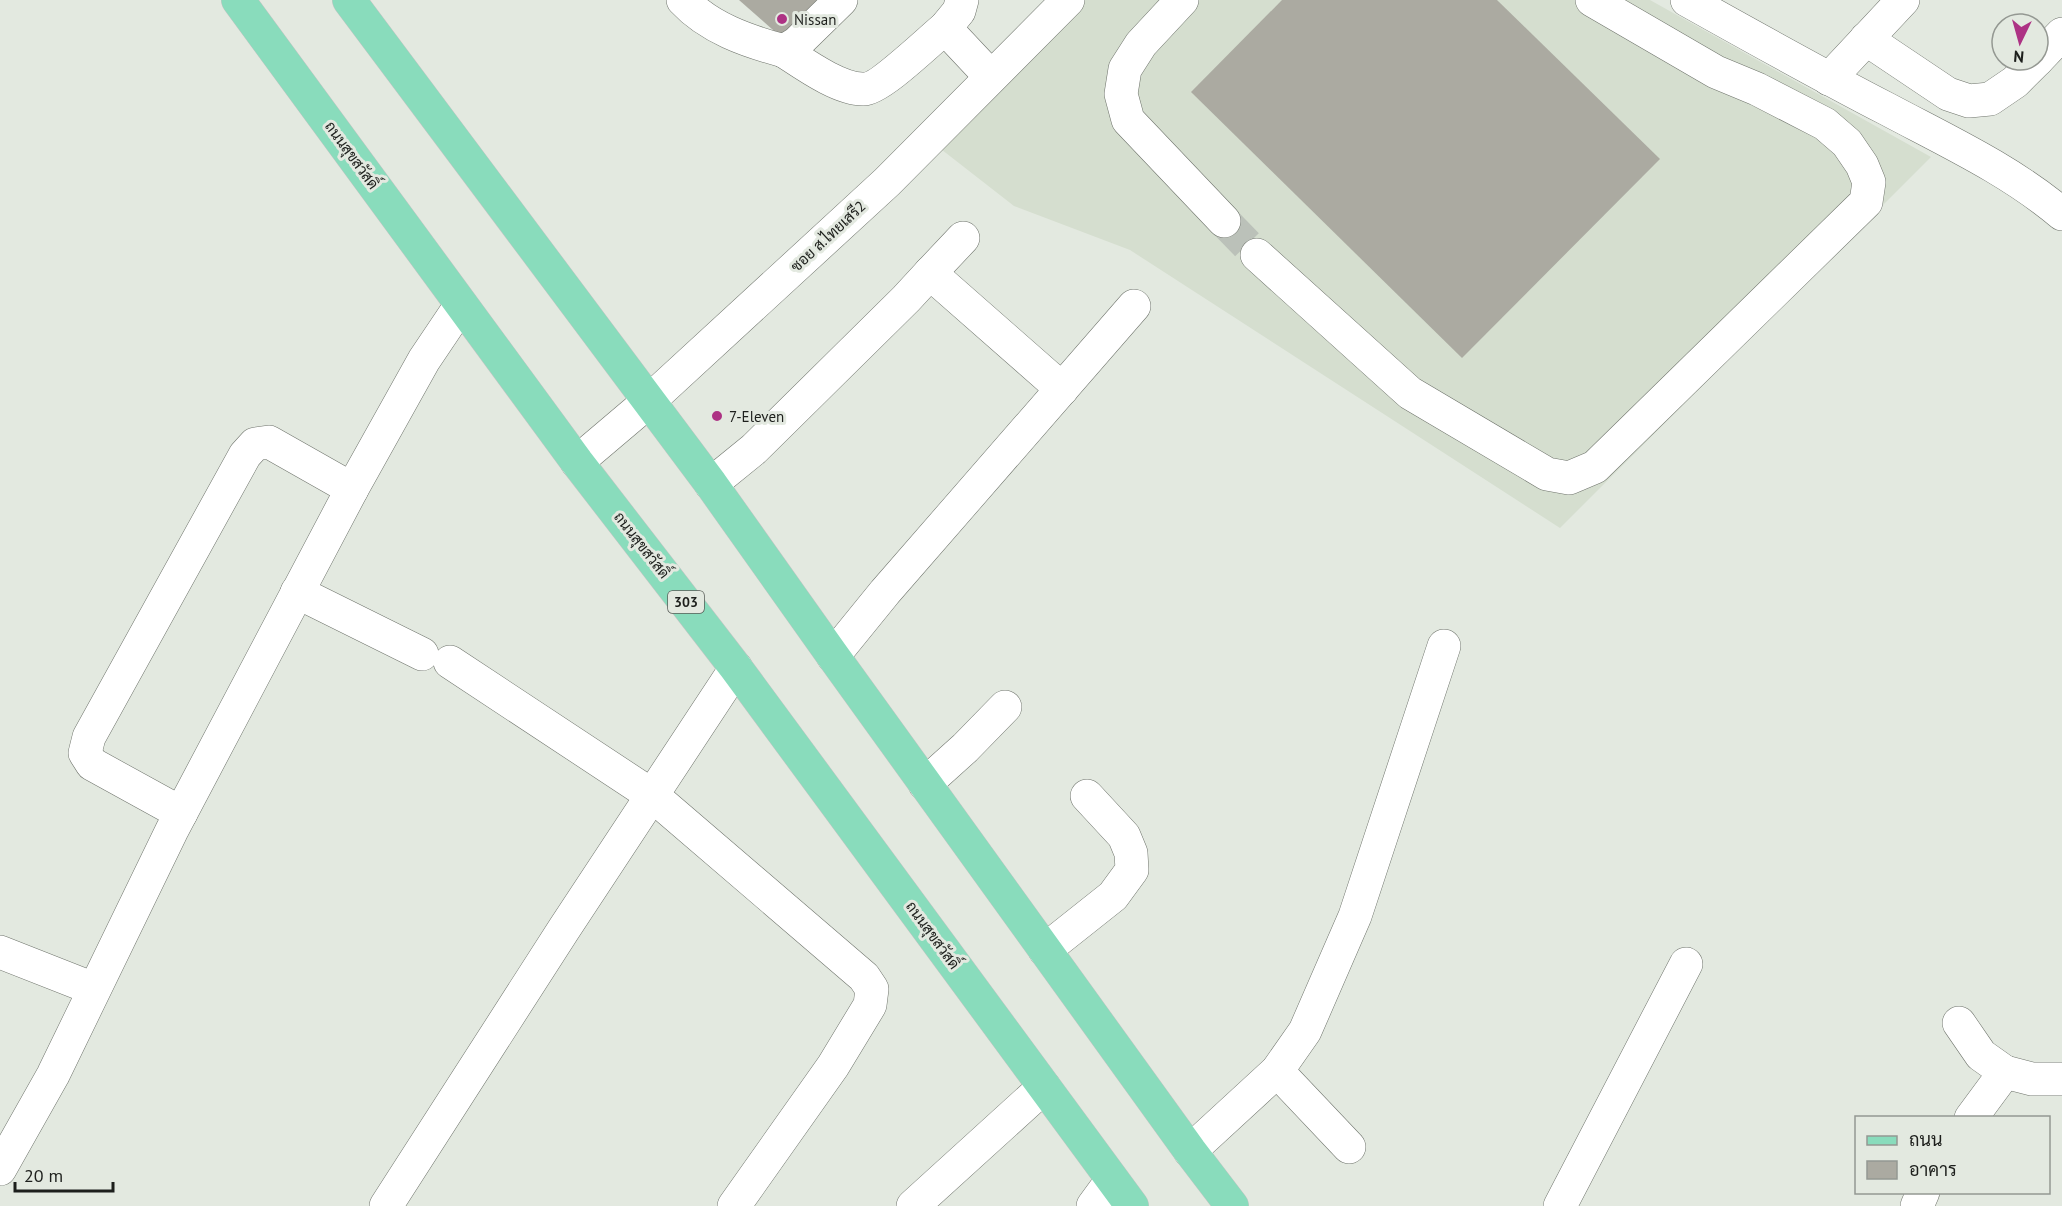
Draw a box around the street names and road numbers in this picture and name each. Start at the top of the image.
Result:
street label: ถนนสุขสวัสดิ์ [319,114,387,194]
street label: ซอย ส.ไทยเสรี2 [787,196,869,276]
street label: ถนนสุขสวัสดิ์ [608,505,678,583]
road number: 303 [668,591,704,613]
street label: ถนนสุขสวัสดิ์ [900,894,968,974]

